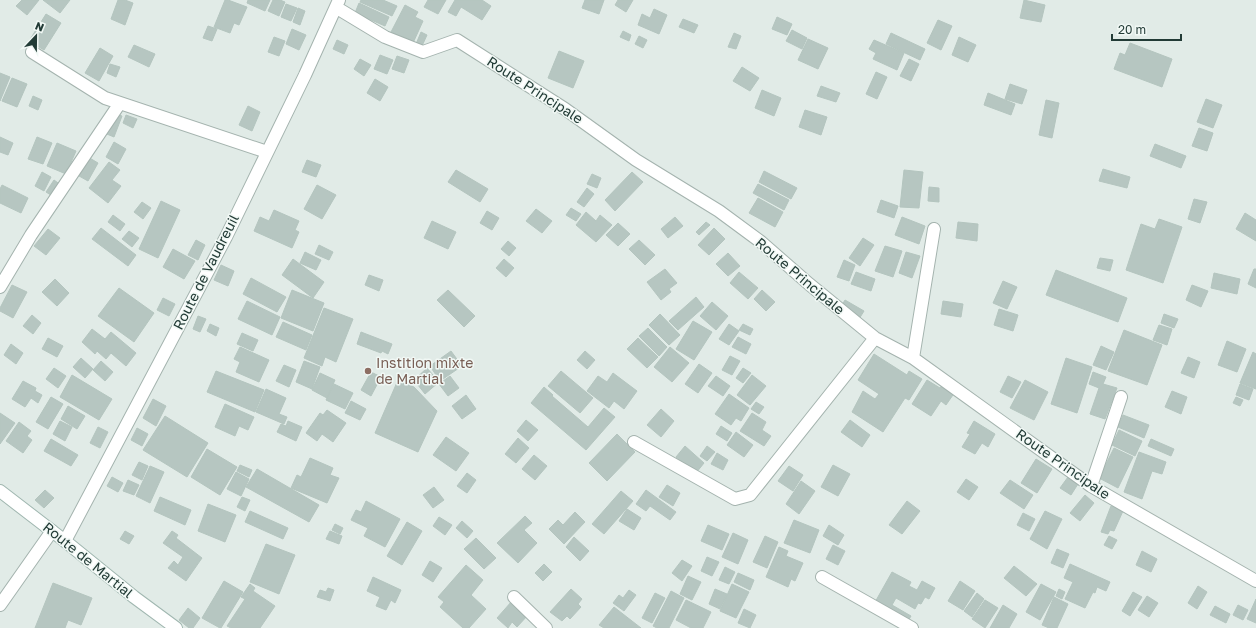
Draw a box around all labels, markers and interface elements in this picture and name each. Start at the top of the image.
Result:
north arrow [16,16,56,56]
scale bar [1112,16,1181,42]
text: N [34,19,46,34]
text: 20 m [1118,22,1146,37]
street label: Route Principale [484,52,586,127]
street label: Route de Vaudreuil [169,211,242,332]
street label: Route Principale [752,233,848,318]
place label: Instition mixte de Martial [376,354,473,387]
marker: Instition mixte de Martial [363,366,373,376]
street label: Route Principale [1013,425,1114,502]
street label: Route de Martial [40,518,137,601]

